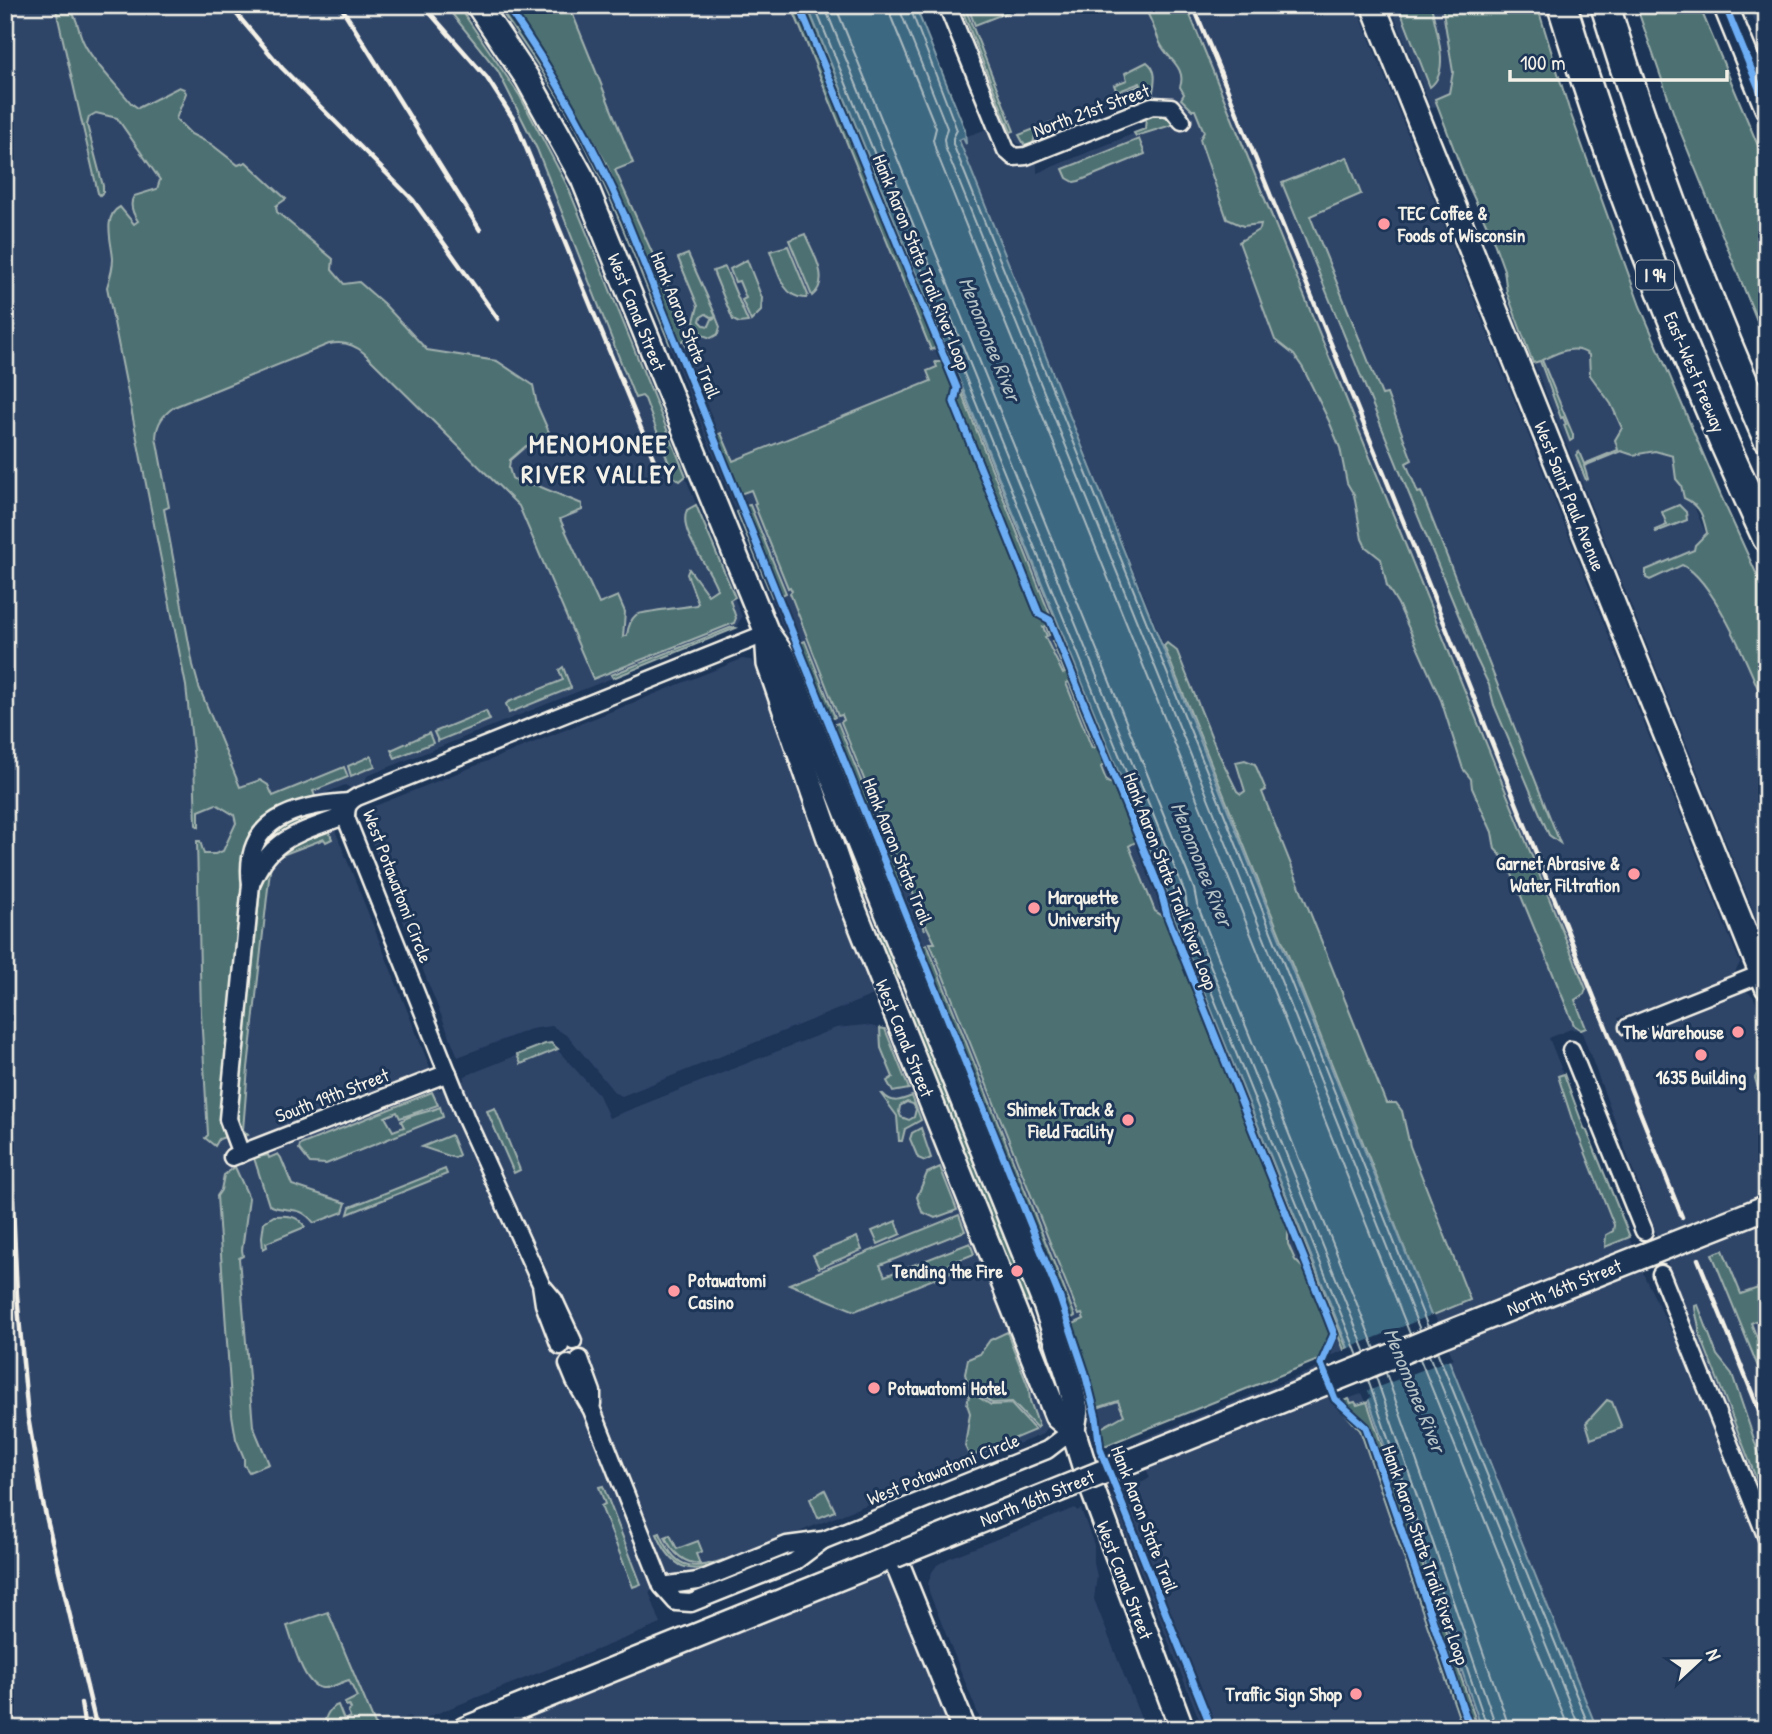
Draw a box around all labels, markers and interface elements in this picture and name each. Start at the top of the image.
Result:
scale bar [1510,38,1726,82]
text: 100 m [1520,48,1566,77]
street label: North 21st Street [1029,77,1153,143]
street label: Hank Aaron State Trail River Loop [867,150,977,374]
place label: TEC Coffee & Foods of Wisconsin [1397,200,1526,248]
marker: TEC Coffee & Foods of Wisconsin [1376,216,1392,232]
street label: Hank Aaron State Trail [645,248,728,403]
street label: West Canal Street [602,249,673,375]
road number: I 94 [1636,260,1674,290]
water label: Menomonee River [952,273,1029,408]
street label: East-West Freeway [1658,308,1732,436]
street label: West Saint Paul Avenue [1528,417,1612,575]
district label: MENOMONEE RIVER VALLEY [521,426,677,491]
street label: Hank Aaron State Trail River Loop [1118,769,1224,993]
street label: Hank Aaron State Trail [857,774,940,929]
water label: Menomonee River [1164,798,1241,933]
street label: West Potawatomi Circle [357,806,439,967]
place label: Garnet Abrasive & Water Filtration [1496,850,1620,898]
marker: Garnet Abrasive & Water Filtration [1626,866,1642,882]
place label: Marquette University [1048,884,1120,933]
marker: Marquette University [1026,900,1042,916]
street label: West Canal Street [870,975,941,1101]
place label: The Warehouse [1622,1019,1724,1045]
marker: The Warehouse [1730,1024,1746,1040]
marker: 1635 Building [1693,1047,1709,1063]
street label: South 19th Street [271,1061,393,1129]
place label: 1635 Building [1656,1064,1747,1091]
place label: Shimek Track & Field Facility [1007,1096,1114,1145]
marker: Shimek Track & Field Facility [1120,1112,1136,1128]
street label: North 16th Street [1503,1252,1626,1322]
place label: Tending the Fire [891,1258,1003,1285]
marker: Tending the Fire [1009,1263,1025,1279]
place label: Potawatomi Casino [688,1267,766,1315]
marker: Potawatomi Casino [666,1283,682,1299]
water label: Menomonee River [1377,1324,1454,1459]
place label: Potawatomi Hotel [888,1375,1007,1401]
marker: Potawatomi Hotel [866,1380,882,1396]
street label: West Potawatomi Circle [863,1426,1023,1511]
street label: Hank Aaron State Trail [1105,1442,1185,1597]
street label: Hank Aaron State Trail River Loop [1376,1442,1476,1668]
street label: North 16th Street [976,1463,1099,1533]
street label: West Canal Street [1090,1517,1160,1643]
north arrow [1664,1626,1734,1696]
text: N [1700,1645,1728,1664]
place label: Traffic Sign Shop [1224,1681,1343,1708]
marker: Traffic Sign Shop [1348,1686,1364,1702]

